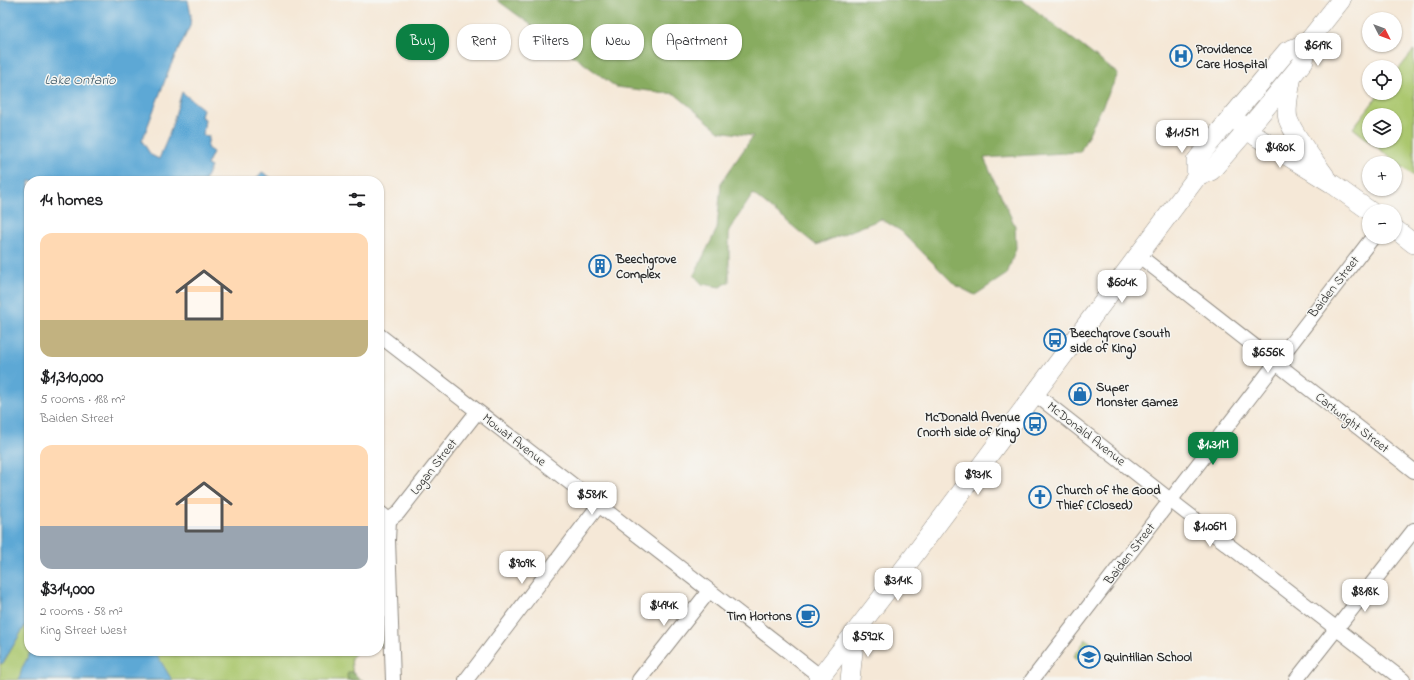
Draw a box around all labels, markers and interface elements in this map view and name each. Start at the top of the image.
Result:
north arrow [1362,12,1402,52]
map controls [1362,12,1402,244]
chip: Buy [396,24,449,60]
chip: Rent [457,24,511,60]
chip: Filters [519,24,583,60]
chip: New [591,24,644,60]
chip: Apartment [652,24,742,60]
pin: $619K [1290,33,1346,67]
text: $619K [1304,36,1332,55]
place label: Providence Care Hospital [1196,40,1267,74]
hospital icon: Providence Care Hospital [1168,43,1194,69]
button: locate [1362,60,1402,100]
water label: Lake Ontario [44,70,116,91]
button: layers [1362,108,1402,148]
pin: $1.15M [1149,120,1215,154]
text: $1.15M [1165,123,1199,142]
pin: $480K [1252,135,1308,169]
text: $480K [1265,138,1295,157]
button: + [1362,156,1402,196]
text: 14 homes [40,188,103,213]
icon: filters [346,189,368,211]
button: − [1362,204,1402,244]
place label: Beechgrove Complex [615,250,677,284]
street label: Baiden Street [1303,252,1365,323]
building icon: Beechgrove Complex [587,253,613,279]
icon: home [168,259,240,331]
pin: $604K [1094,270,1150,304]
text: $604K [1107,273,1137,292]
place label: Beechgrove (south side of King) [1069,324,1170,360]
bus stop icon: Beechgrove (south side of King) [1042,327,1068,353]
pin: $656K [1240,340,1296,374]
text: $656K [1251,343,1285,362]
text: $1,310,000 [40,365,103,390]
place label: Super Monster Gamez [1096,378,1178,412]
shop icon: Super Monster Gamez [1067,381,1093,407]
street label: Cartwright Street [1310,388,1394,459]
text: 5 rooms · 188 m² [40,390,125,409]
street label: McDonald Avenue [1043,397,1129,471]
place label: McDonald Avenue (north side of King) [916,408,1021,444]
text: Baiden Street [40,409,114,428]
street label: Mowat Avenue [478,409,550,471]
bus stop icon: McDonald Avenue (north side of King) [1022,411,1048,437]
pin: $1.31M [1180,432,1246,466]
street label: Logan Street [406,434,463,500]
text: $1.31M [1197,435,1229,454]
pin: $931K [950,462,1006,496]
text: $931K [964,465,992,484]
icon: home [168,471,240,543]
place label: Church of the Good Thief (Closed) [1056,481,1161,515]
pin: $581K [564,482,620,516]
church icon: Church of the Good Thief (Closed) [1027,484,1053,510]
text: $581K [577,485,607,504]
pin: $1.06M [1177,514,1243,548]
text: $1.06M [1193,517,1227,536]
street label: Baiden Street [1099,519,1161,590]
pin: $909K [494,551,550,585]
text: $909K [508,554,536,573]
pin: $314K [870,568,926,602]
text: $314K [883,571,913,590]
text: $314,000 [40,577,95,602]
pin: $818K [1337,579,1393,613]
text: $818K [1351,582,1379,601]
pin: $494K [636,593,692,627]
text: $494K [650,596,678,615]
text: 2 rooms · 58 m² [40,602,123,621]
cafe icon: Tim Hortons [795,603,821,629]
place label: Tim Hortons [726,607,792,626]
text: King Street West [40,621,127,640]
pin: $592K [840,624,896,658]
text: $592K [852,627,884,646]
school or university icon: Quintilian School [1076,644,1102,670]
place label: Quintilian School [1104,648,1192,667]

